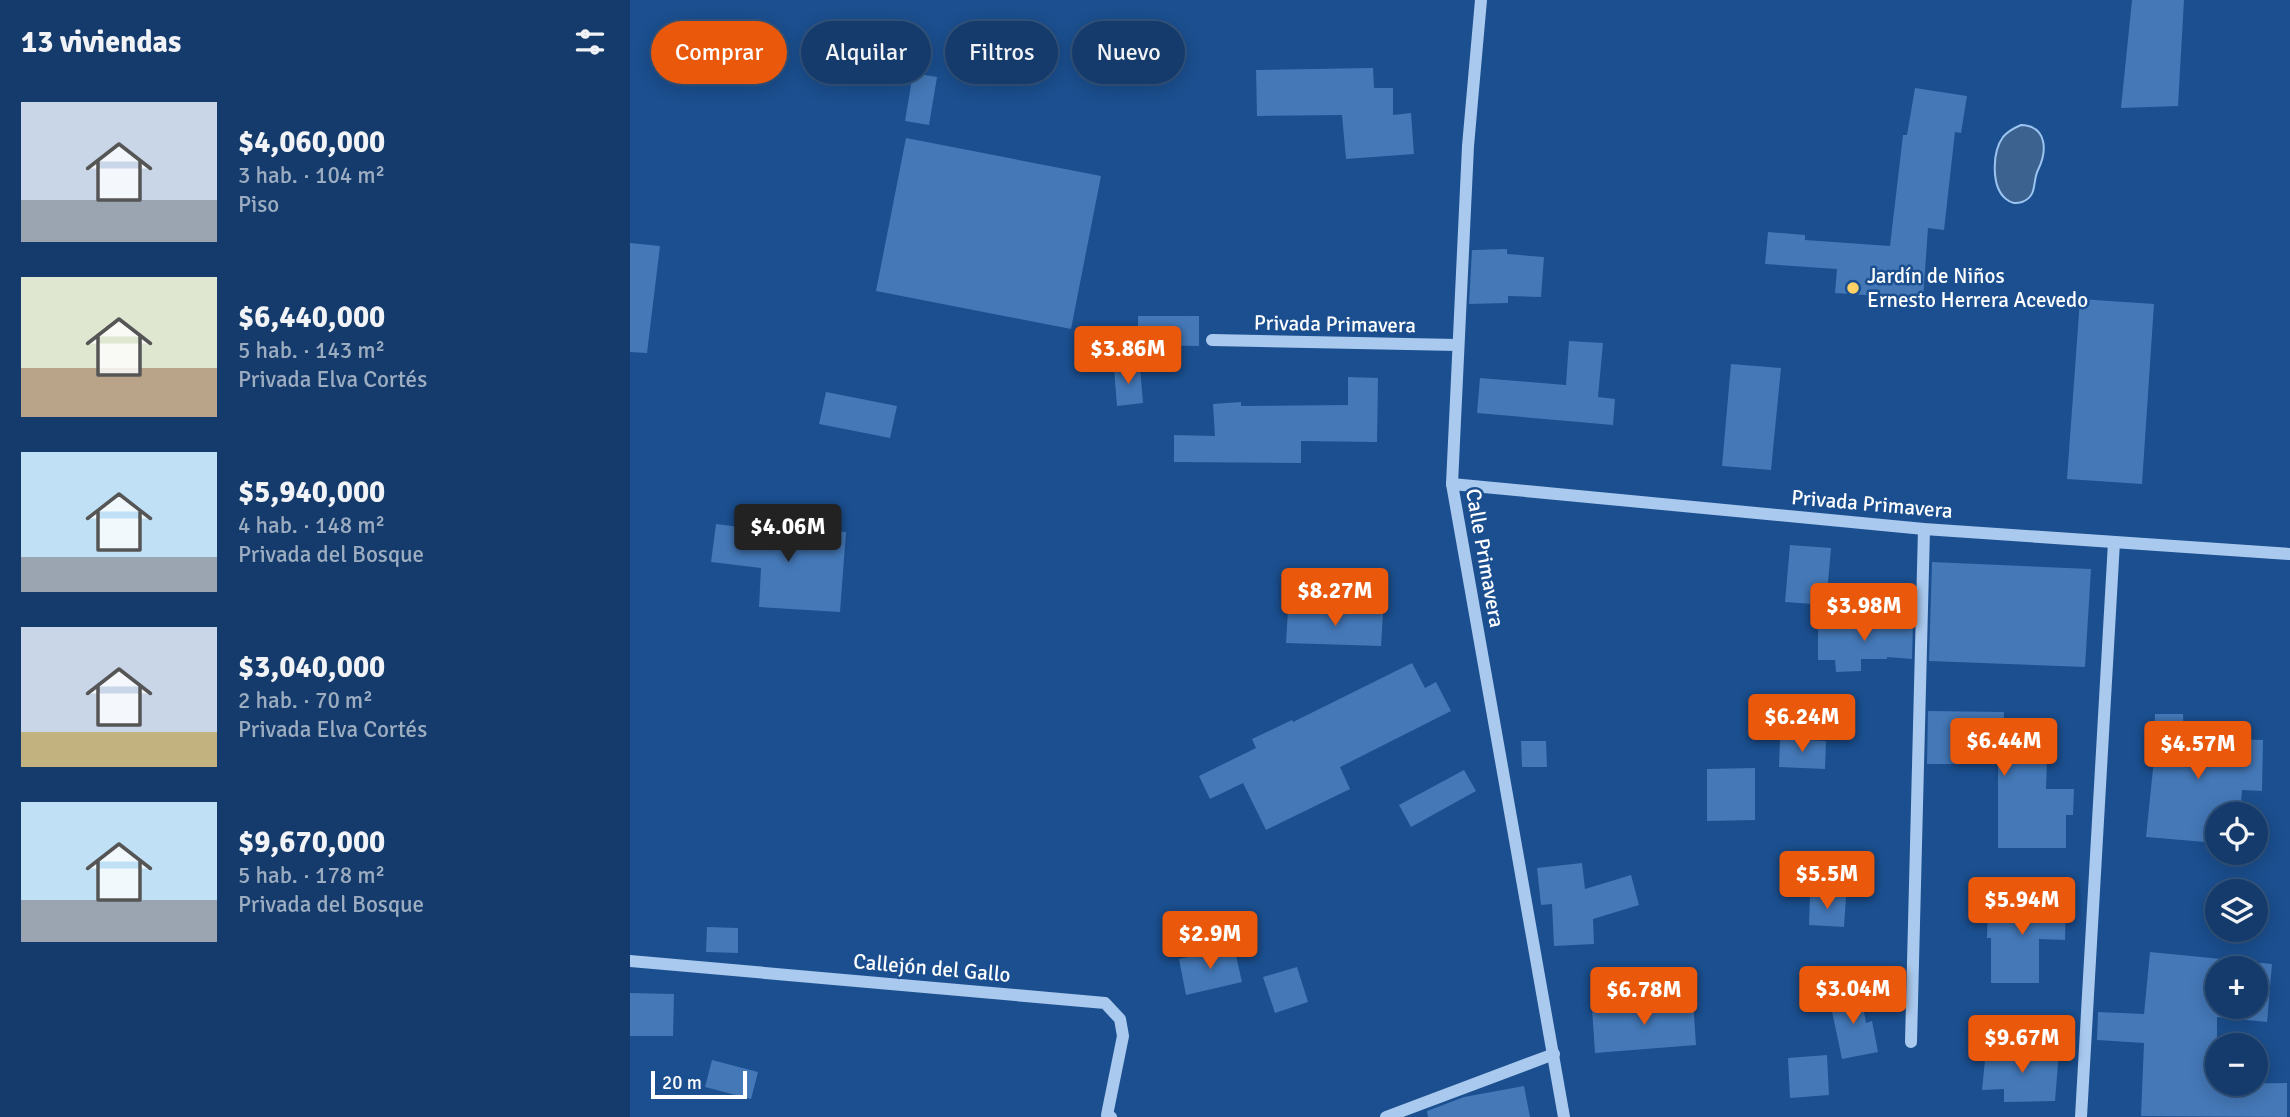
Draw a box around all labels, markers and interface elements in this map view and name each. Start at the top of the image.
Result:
chip: Comprar [651,21,787,84]
chip: Alquilar [801,21,931,84]
chip: Filtros [945,21,1058,84]
chip: Nuevo [1072,21,1185,84]
icon: filters [571,23,609,61]
text: 13 viviendas [21,24,181,61]
text: $4,060,000 [238,124,385,161]
icon: home [77,130,161,214]
text: 3 hab. · 104 m² [238,161,385,190]
text: Piso [238,190,279,219]
place label: Jardín de Niños Ernesto Herrera Acevedo [1867,263,2088,313]
marker: Jardín de Niños Ernesto Herrera Acevedo [1845,280,1861,296]
text: $6,440,000 [238,299,385,336]
icon: home [77,305,161,389]
street label: Privada Primavera [1254,310,1416,338]
pin: $3.86M [1071,326,1185,386]
text: $3.86M [1090,334,1166,363]
text: 5 hab. · 143 m² [238,336,385,365]
text: Privada Elva Cortés [238,365,427,394]
text: $5,940,000 [238,474,385,511]
icon: home [77,480,161,564]
street label: Privada Primavera [1790,484,1954,524]
street label: Calle Primavera [1460,486,1510,630]
pin: $4.06M [731,504,845,564]
text: 4 hab. · 148 m² [238,511,385,540]
text: $4.06M [750,512,826,541]
text: Privada del Bosque [238,540,424,569]
pin: $8.27M [1278,568,1392,628]
text: $8.27M [1297,576,1373,605]
pin: $3.98M [1807,584,1921,643]
text: $3.98M [1826,591,1902,620]
text: $3,040,000 [238,649,385,686]
icon: home [77,655,161,739]
text: 2 hab. · 70 m² [238,686,373,715]
pin: $6.24M [1745,694,1859,754]
text: $6.24M [1764,702,1840,731]
text: Privada Elva Cortés [238,715,427,744]
pin: $6.44M [1947,718,2061,778]
pin: $4.57M [2141,722,2255,781]
text: $6.44M [1966,726,2042,755]
text: $4.57M [2160,729,2236,758]
map controls [2205,802,2268,1096]
button: locate [2205,802,2268,865]
text: $9,670,000 [238,824,385,861]
icon: home [77,830,161,914]
pin: $5.5M [1778,852,1876,911]
text: $5.5M [1795,859,1859,888]
text: 5 hab. · 178 m² [238,861,385,890]
pin: $5.94M [1965,878,2079,937]
button: layers [2205,879,2268,942]
text: $5.94M [1984,885,2060,914]
text: Privada del Bosque [238,890,424,919]
pin: $2.9M [1161,912,1259,971]
text: $2.9M [1178,919,1242,948]
street label: Callejón del Gallo [852,948,1012,988]
button: + [2205,956,2268,1019]
pin: $3.04M [1796,967,1910,1026]
pin: $6.78M [1587,968,1701,1027]
text: $3.04M [1815,974,1891,1003]
text: $6.78M [1606,975,1682,1004]
pin: $9.67M [1965,1016,2079,1075]
text: $9.67M [1984,1023,2060,1052]
button: − [2205,1033,2268,1096]
scale bar [651,1068,747,1100]
text: 20 m [662,1071,702,1095]

